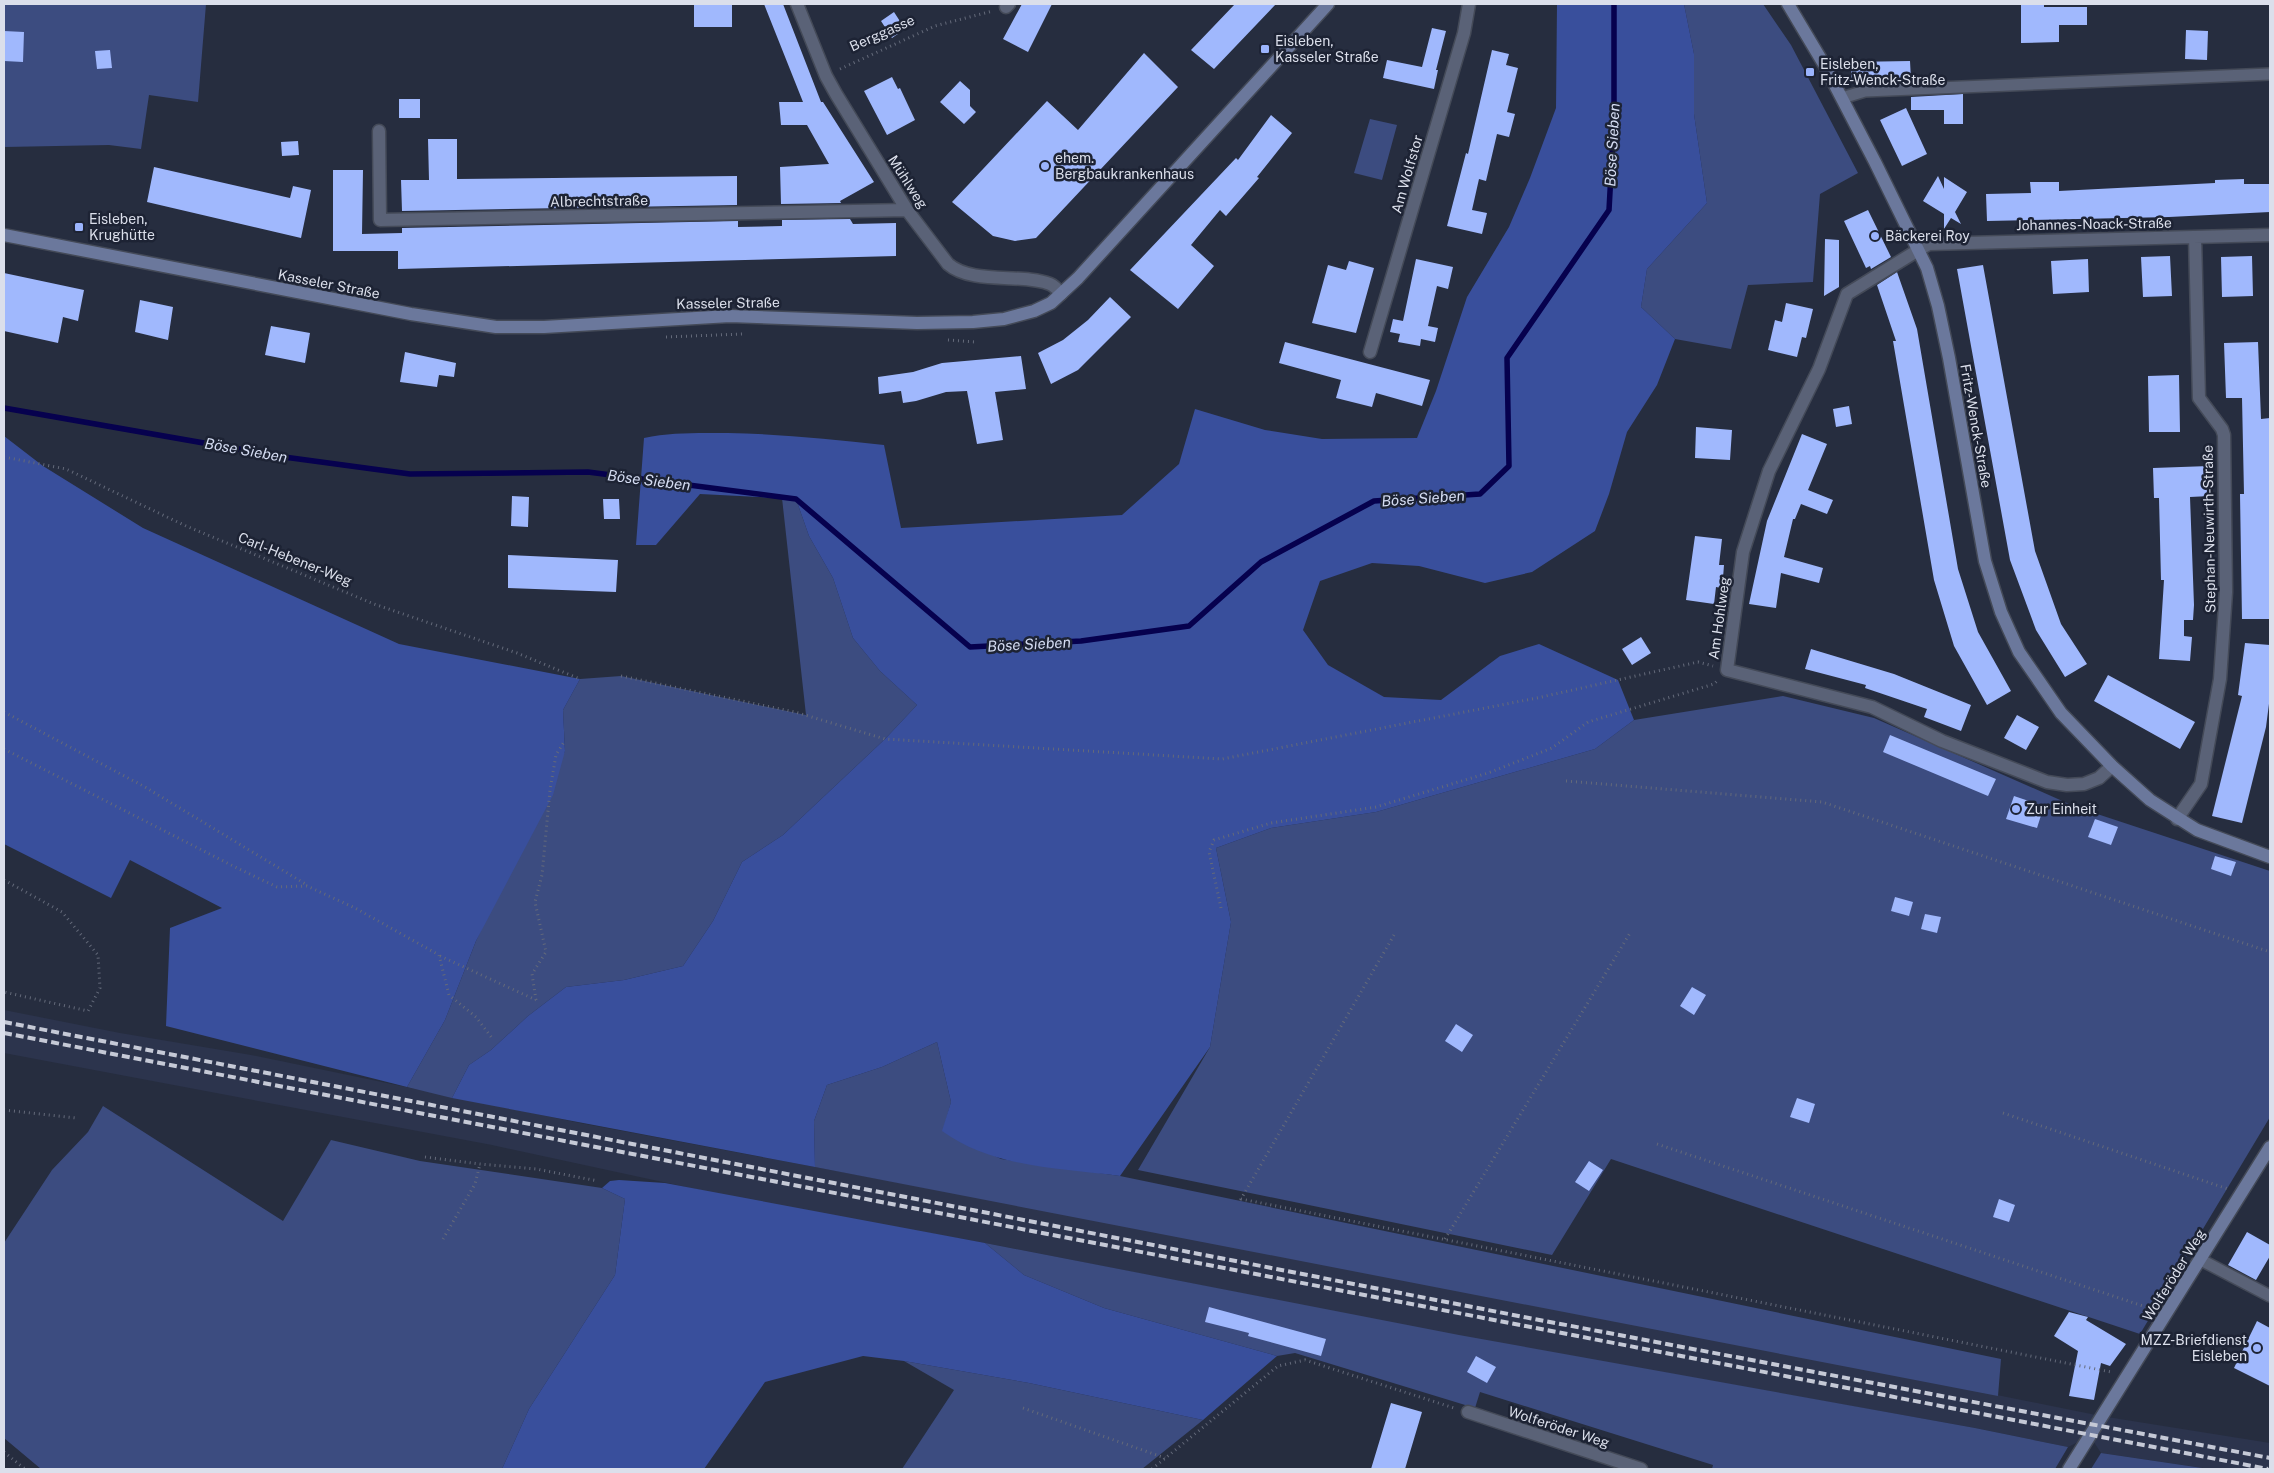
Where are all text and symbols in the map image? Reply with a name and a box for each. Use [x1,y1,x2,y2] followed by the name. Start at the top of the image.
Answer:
[847,12,917,54] street label: Berggasse
[1275,33,1379,65] place label: Eisleben, Kasseler Straße
[1259,43,1271,55] marker: Eisleben, Kasseler Straße
[1820,56,1946,88] place label: Eisleben, Fritz-Wenck-Straße
[1804,66,1816,78] marker: Eisleben, Fritz-Wenck-Straße
[1601,103,1623,187] water label: Böse Sieben
[1388,133,1426,215] street label: Am Wolfstor
[1055,150,1194,182] place label: ehem. Bergbaukrankenhaus
[885,152,931,212] street label: Mühlweg
[1039,160,1051,172] marker: ehem. Bergbaukrankenhaus
[550,192,648,210] street label: Albrechtstraße
[89,211,155,243] place label: Eisleben, Krughütte
[2016,215,2172,233] street label: Johannes-Noack-Straße
[73,221,85,233] marker: Eisleben, Krughütte
[1885,228,1970,244] place label: Bäckerei Roy
[1869,230,1881,242] marker: Bäckerei Roy
[277,266,381,302] street label: Kasseler Straße
[676,294,780,312] street label: Kasseler Straße
[1957,363,1995,489] street label: Fritz-Wenck-Straße
[203,434,289,466] water label: Böse Sieben
[2200,445,2218,613] street label: Stephan-Neuwirth-Straße
[606,466,692,494] water label: Böse Sieben
[1381,487,1465,509] water label: Böse Sieben
[236,529,354,589] street label: Carl-Hebener-Weg
[1705,575,1733,660] street label: Am Hohlweg
[987,633,1071,655] water label: Böse Sieben
[2026,801,2097,817] place label: Zur Einheit
[2010,803,2022,815] marker: Zur Einheit
[2139,1226,2209,1324] street label: Wolferöder Weg
[2140,1332,2247,1364] place label: MZZ-Briefdienst Eisleben
[2251,1342,2263,1354] marker: MZZ-Briefdienst Eisleben
[1506,1403,1612,1451] street label: Wolferöder Weg

